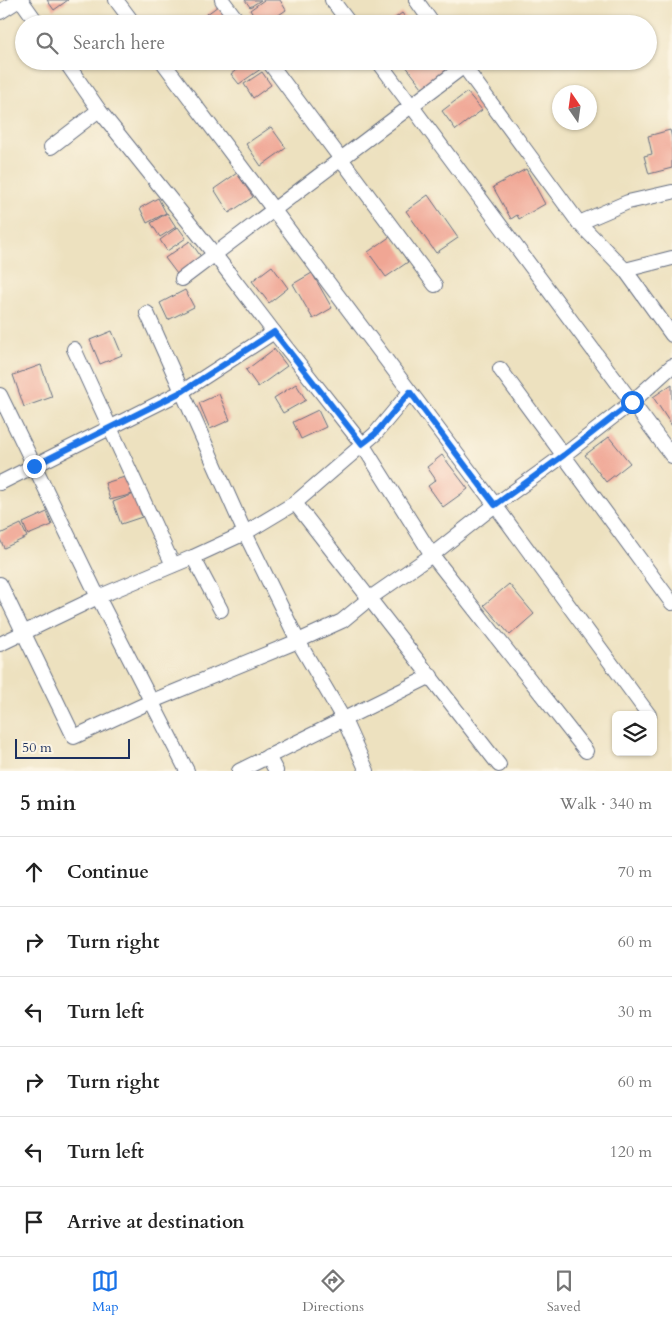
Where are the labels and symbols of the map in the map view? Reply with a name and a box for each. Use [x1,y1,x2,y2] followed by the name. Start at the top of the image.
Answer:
[552,85,597,130] north arrow
[621,391,644,414] route start
[23,455,46,478] route end
[15,736,130,759] scale bar

